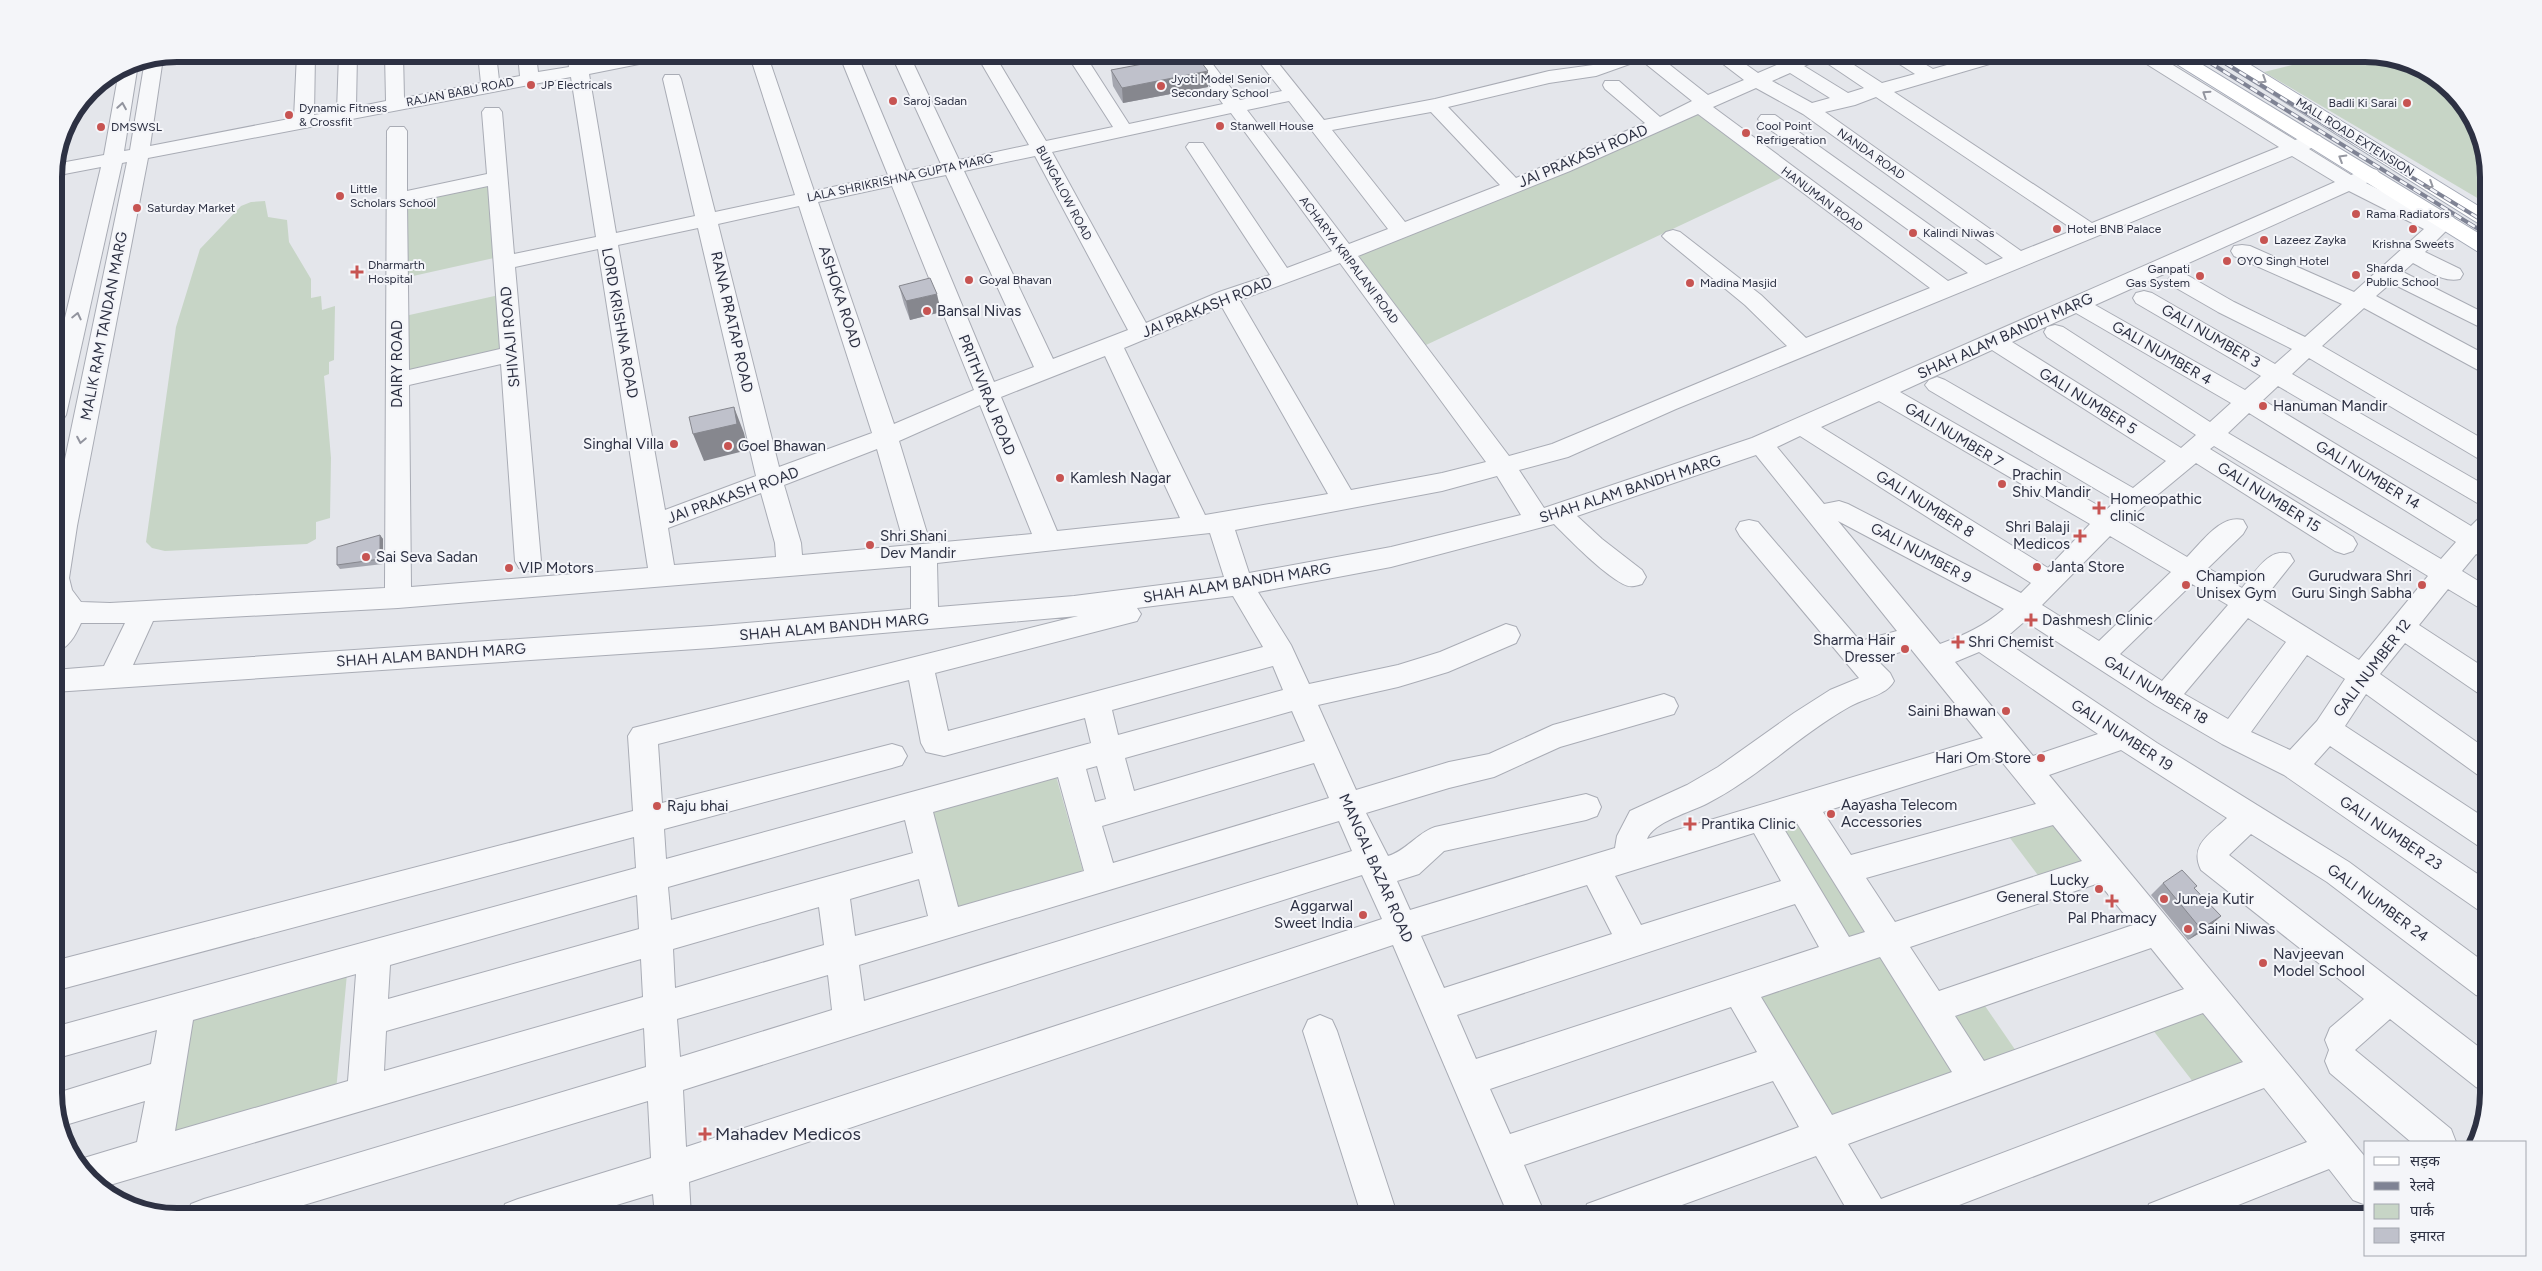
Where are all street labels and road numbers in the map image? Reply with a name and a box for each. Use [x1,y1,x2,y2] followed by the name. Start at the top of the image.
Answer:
[405,75,515,109] street label: RAJAN BABU ROAD
[2293,95,2417,179] street label: MALL ROAD EXTENSION
[1516,121,1650,191] street label: JAI PRAKASH ROAD
[1835,126,1907,182] street label: NANDA ROAD
[1033,143,1095,243] street label: BUNGALOW ROAD
[806,151,994,205] street label: LALA SHRIKRISHNA GUPTA MARG
[1778,164,1866,234] street label: HANUMAN ROAD
[1297,194,1401,326] street label: ACHARYA KRIPALANI ROAD
[77,230,131,422] street label: MALIK RAM TANDAN MARG
[815,243,865,351] street label: ASHOKA ROAD
[598,246,642,400] street label: LORD KRISHNA ROAD
[707,250,757,394] street label: RANA PRATAP ROAD
[1139,273,1275,341] street label: JAI PRAKASH ROAD
[497,286,523,388] street label: SHIVAJI ROAD
[1915,289,2095,383] street label: SHAH ALAM BANDH MARG
[2158,300,2264,372] street label: GALI NUMBER 3
[2109,317,2215,389] street label: GALI NUMBER 4
[388,320,406,408] street label: DAIRY ROAD
[955,332,1019,458] street label: PRITHVIRAJ ROAD
[2036,364,2140,438] street label: GALI NUMBER 5
[1902,399,2006,471] street label: GALI NUMBER 7
[2313,437,2423,513] street label: GALI NUMBER 14
[1537,451,1723,527] street label: SHAH ALAM BANDH MARG
[2214,458,2324,536] street label: GALI NUMBER 15
[665,463,801,527] street label: JAI PRAKASH ROAD
[1873,467,1977,541] street label: GALI NUMBER 8
[1868,519,1974,587] street label: GALI NUMBER 9
[1142,559,1332,607] street label: SHAH ALAM BANDH MARG
[739,610,929,644] street label: SHAH ALAM BANDH MARG
[2329,616,2415,720] street label: GALI NUMBER 12
[336,639,526,671] street label: SHAH ALAM BANDH MARG
[2101,652,2211,728] street label: GALI NUMBER 18
[2068,695,2176,775] street label: GALI NUMBER 19
[1335,791,1417,945] street label: MANGAL BAZAR ROAD
[2336,792,2446,874] street label: GALI NUMBER 23
[2324,860,2432,946] street label: GALI NUMBER 24

